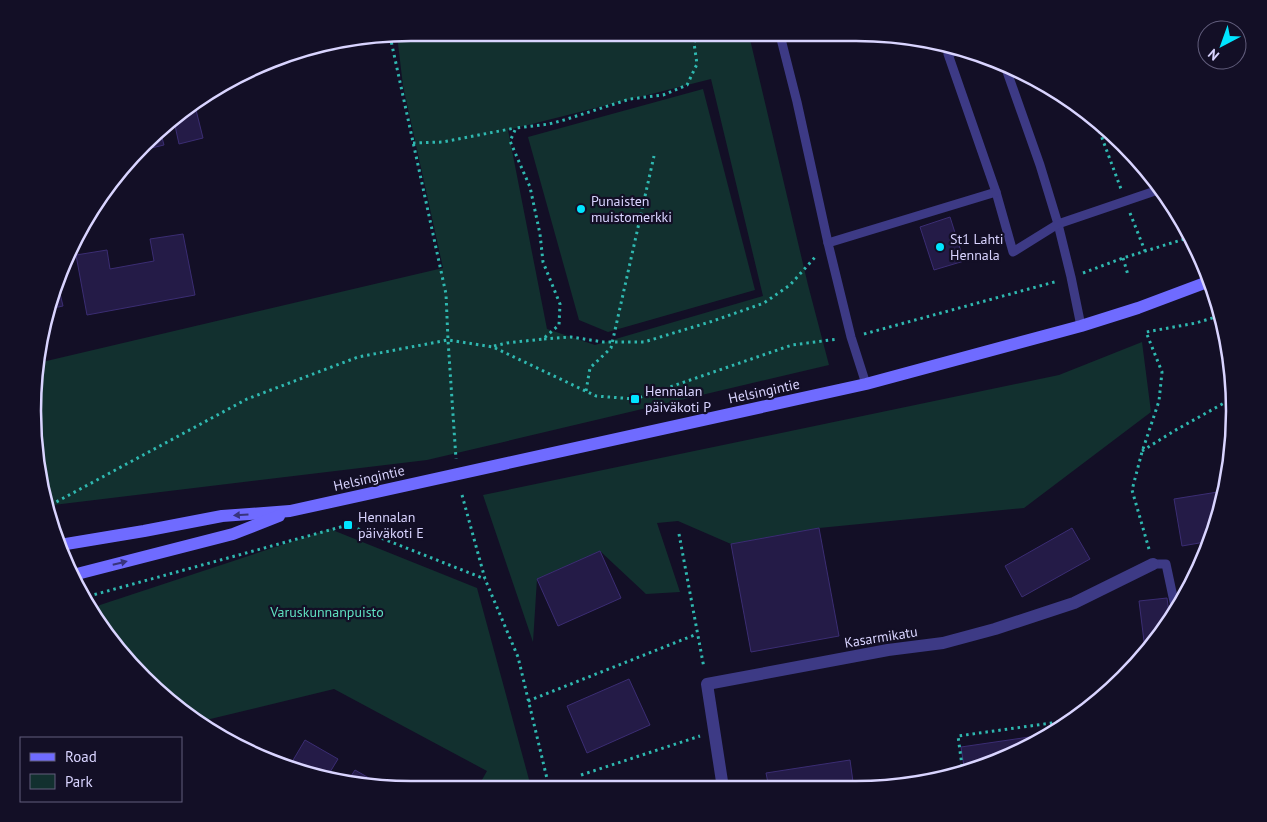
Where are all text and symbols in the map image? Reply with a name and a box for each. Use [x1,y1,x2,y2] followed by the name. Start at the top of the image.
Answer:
[1197,20,1247,70] north arrow
[1204,45,1223,65] text: N
[591,192,672,226] place label: Punaisten muistomerkki
[575,203,587,215] marker: Punaisten muistomerkki
[950,230,1004,264] place label: St1 Lahti Hennala
[934,241,946,253] marker: St1 Lahti Hennala
[727,375,801,407] street label: Helsingintie
[645,382,711,416] place label: Hennalan päiväkoti P
[629,393,641,405] marker: Hennalan päiväkoti P
[332,461,406,495] street label: Helsingintie
[358,508,424,542] place label: Hennalan päiväkoti E
[233,511,249,519] one-way arrow
[342,519,354,531] marker: Hennalan päiväkoti E
[113,559,128,567] one-way arrow
[269,603,384,621] park label: Varuskunnanpuisto
[843,622,919,652] street label: Kasarmikatu
[20,737,182,802] legend
[65,747,97,766] text: Road
[65,772,93,791] text: Park

